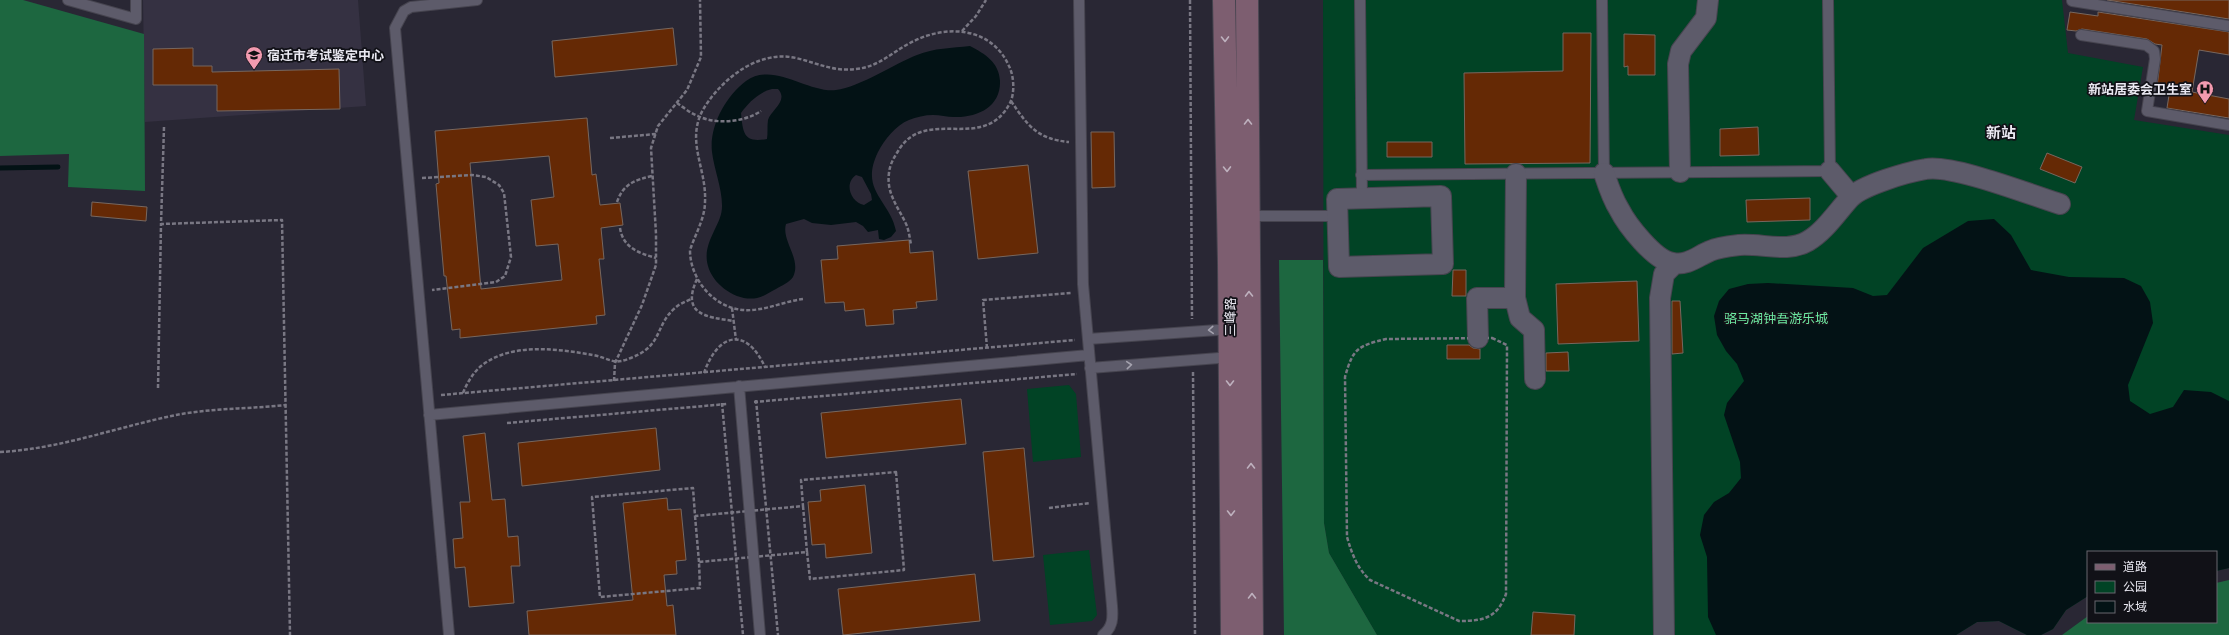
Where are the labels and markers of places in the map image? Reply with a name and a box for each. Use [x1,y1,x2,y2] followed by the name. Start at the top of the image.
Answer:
[244,45,264,70] school or university icon: 宿迁市考试鉴定中心
[267,48,384,63] place label: 宿迁市考试鉴定中心
[2195,79,2215,104] hospital icon: 新站居委会卫生室
[2088,82,2192,97] place label: 新站居委会卫生室

